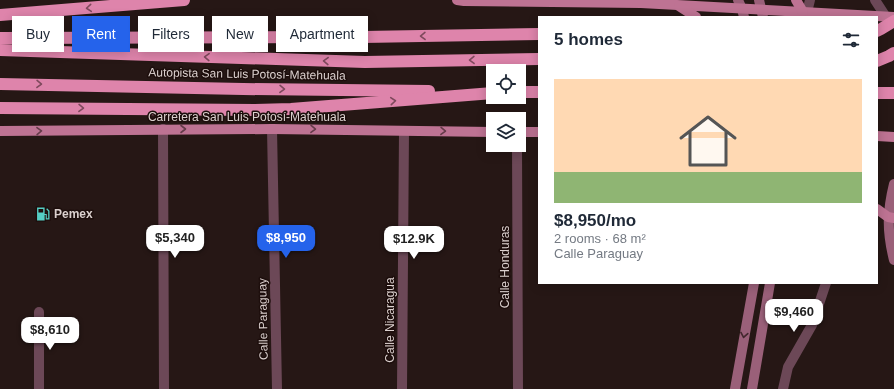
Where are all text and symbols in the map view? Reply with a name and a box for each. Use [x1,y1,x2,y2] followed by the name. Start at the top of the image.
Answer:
[86,3,92,12] one-way arrow
[12,16,64,52] chip: Buy
[72,16,130,52] chip: Rent
[138,16,204,52] chip: Filters
[212,16,268,52] chip: New
[276,16,368,52] chip: Apartment
[840,29,862,51] icon: filters
[554,30,623,49] text: 5 homes
[420,32,426,40] one-way arrow
[204,53,210,61] one-way arrow
[469,56,475,65] one-way arrow
[323,57,329,65] one-way arrow
[486,64,526,152] map controls
[486,64,526,104] button: locate
[148,65,346,83] street label: Autopista San Luis Potosí-Matehuala
[36,80,42,89] one-way arrow
[279,85,285,93] one-way arrow
[390,97,396,106] one-way arrow
[78,104,84,112] one-way arrow
[672,105,744,177] icon: home
[148,110,346,124] street label: Carretera San Luis Potosí-Matehuala
[486,112,526,152] button: layers
[180,125,186,133] one-way arrow
[310,125,316,134] one-way arrow
[36,127,42,135] one-way arrow
[440,127,446,135] one-way arrow
[35,206,51,222] fuel station icon: Pemex
[54,207,93,221] place label: Pemex
[554,211,636,230] text: $8,950/mo
[142,225,208,259] pin: $5,340
[253,225,319,259] pin: $8,950
[381,226,447,260] pin: $12.9K
[498,226,512,308] street label: Calle Honduras
[155,230,195,245] text: $5,340
[266,230,306,245] text: $8,950
[393,231,435,246] text: $12.9K
[554,231,646,246] text: 2 rooms · 68 m²
[554,246,643,261] text: Calle Paraguay
[383,277,397,363] street label: Calle Nicaragua
[255,278,271,360] street label: Calle Paraguay
[761,299,827,333] pin: $9,460
[774,304,814,319] text: $9,460
[17,317,83,351] pin: $8,610
[30,322,70,337] text: $8,610
[741,332,749,338] one-way arrow

